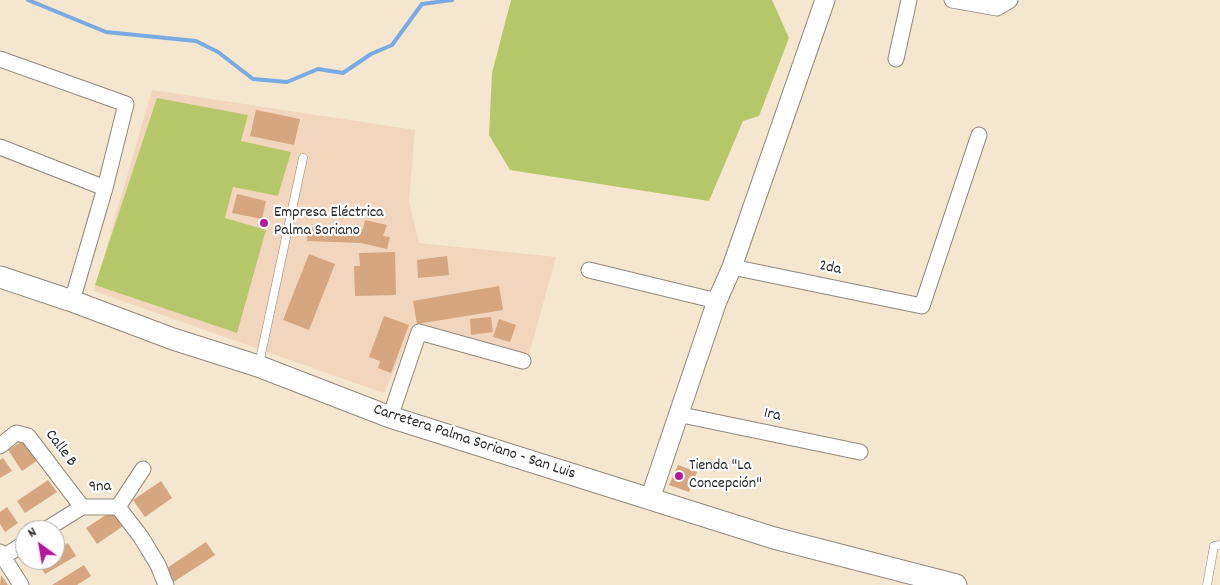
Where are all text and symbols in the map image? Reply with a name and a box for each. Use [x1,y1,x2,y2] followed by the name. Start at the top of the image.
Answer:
[274,204,384,242] place label: Empresa Eléctrica Palma Soriano
[258,217,270,229] marker: Empresa Eléctrica Palma Soriano
[817,257,843,281] street label: 2da
[370,401,578,485] street label: Carretera Palma Soriano - San Luis
[762,405,782,427] street label: 1ra
[40,427,80,471] street label: Calle B
[689,457,762,495] place label: Tienda "La Concepción"
[673,470,685,482] marker: Tienda "La Concepción"
[88,478,112,498] street label: 9na
[15,520,65,570] north arrow
[24,523,41,543] text: N

